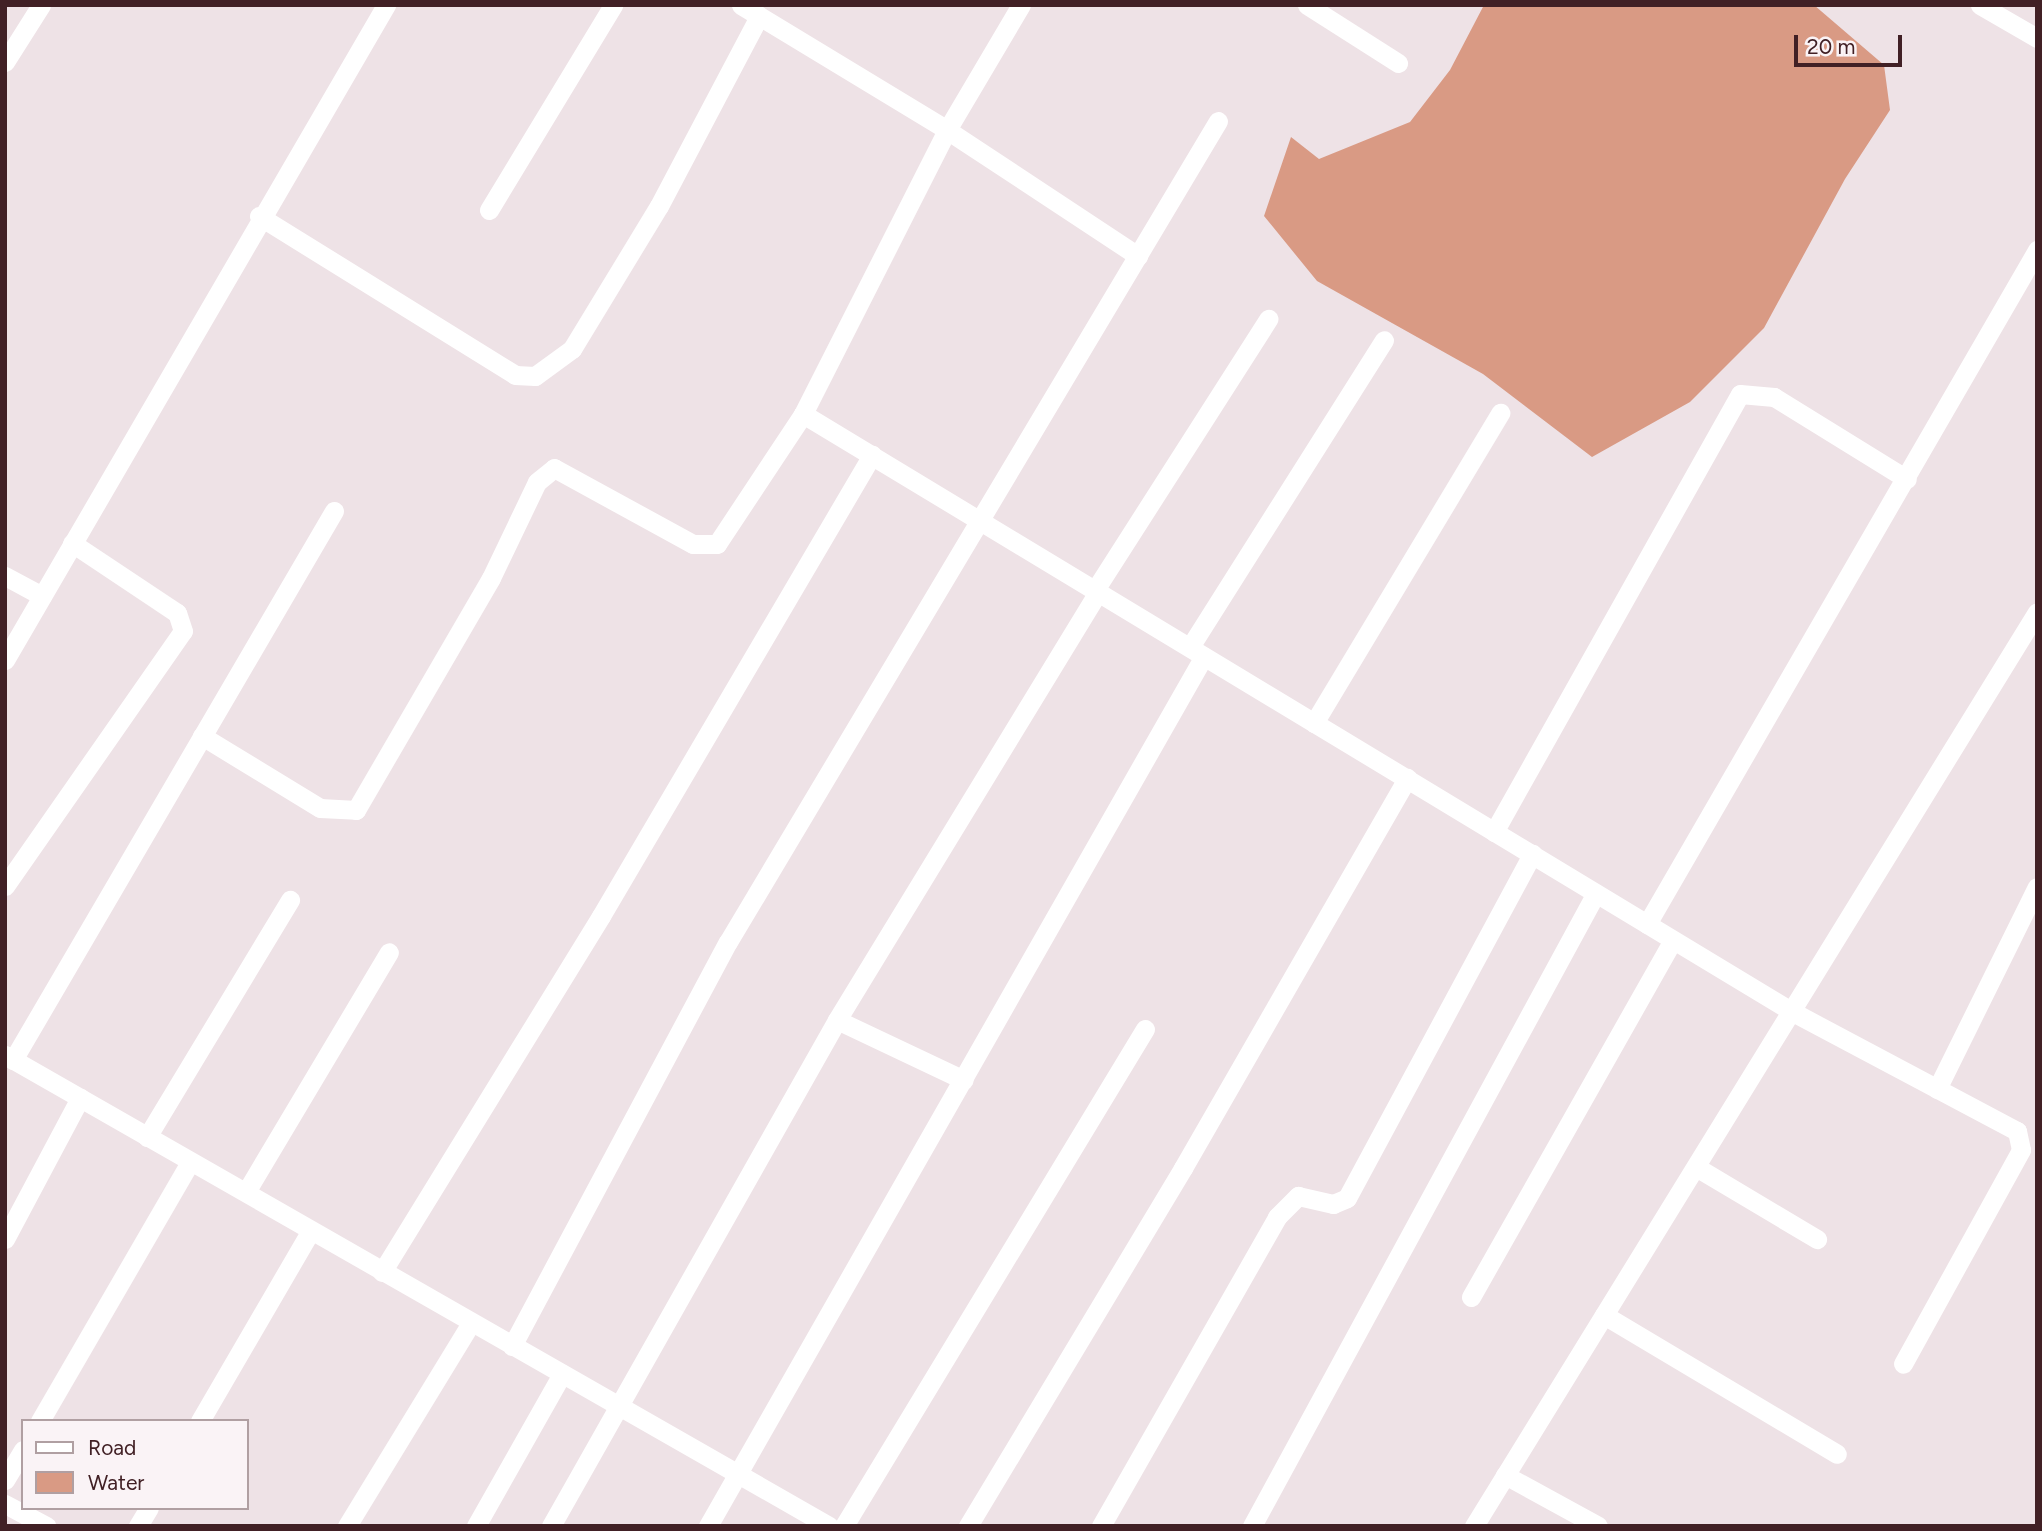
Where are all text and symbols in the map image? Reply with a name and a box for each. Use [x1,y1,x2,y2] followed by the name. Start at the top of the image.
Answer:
[1797,21,1906,65] scale bar
[1807,34,1855,59] text: 20 m
[21,1419,248,1510] legend
[88,1435,136,1460] text: Road
[88,1470,144,1495] text: Water

